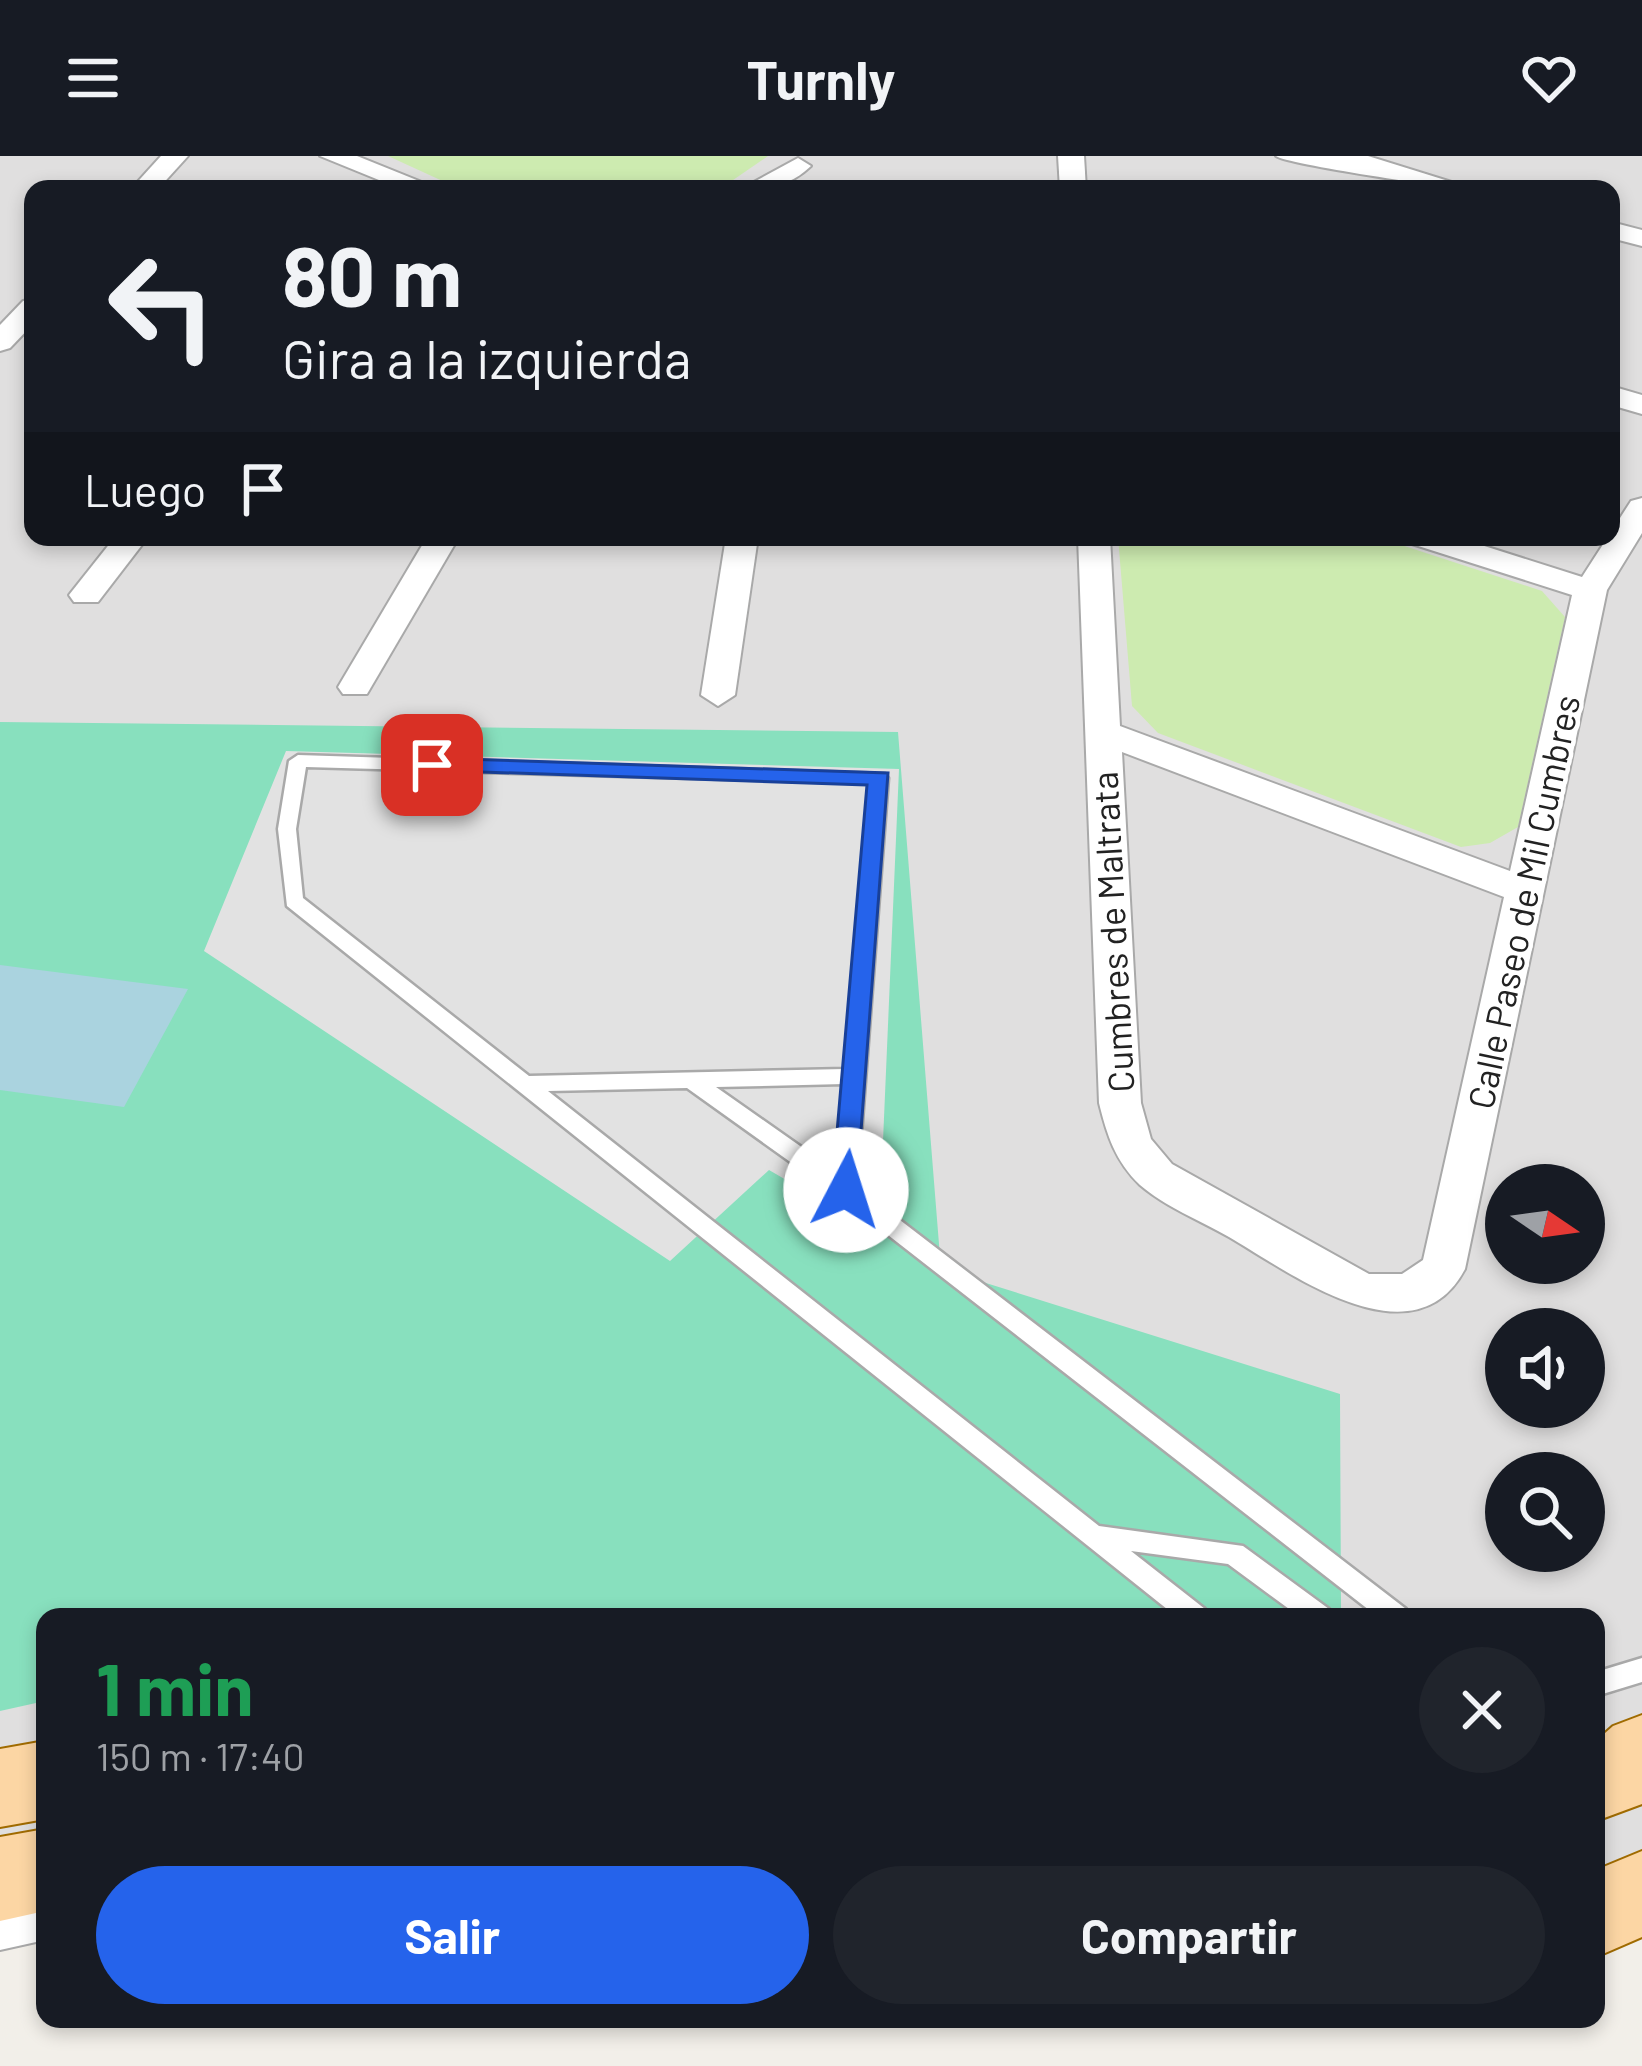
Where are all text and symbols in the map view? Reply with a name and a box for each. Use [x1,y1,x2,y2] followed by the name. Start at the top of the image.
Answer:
[60,45,126,111] icon: menu
[1516,45,1582,111] icon: heart
[746,46,896,111] text: Turnly
[282,223,462,324] text: 80 m
[84,228,240,384] icon: left
[282,325,692,390] text: Gira a la izquierda
[230,456,296,522] icon: arrive
[84,462,206,516] text: Luego
[1458,691,1587,1113] street label: Calle Paseo de Mil Cumbres
[381,714,483,816] pin
[399,732,465,798] icon: arrive
[1082,771,1141,1094] street label: Cumbres de Maltrata
[783,1127,909,1253] position arrow
[1485,1164,1605,1284] north arrow
[1485,1164,1605,1572] map controls
[1485,1308,1605,1428] button: sound
[1485,1452,1605,1572] button: search
[96,1644,254,1730] text: 1 min
[1419,1647,1545,1773] button: close
[96,1732,304,1779] text: 150 m · 17:40
[96,1866,809,2004] button: Salir
[833,1866,1545,2004] button: Compartir

